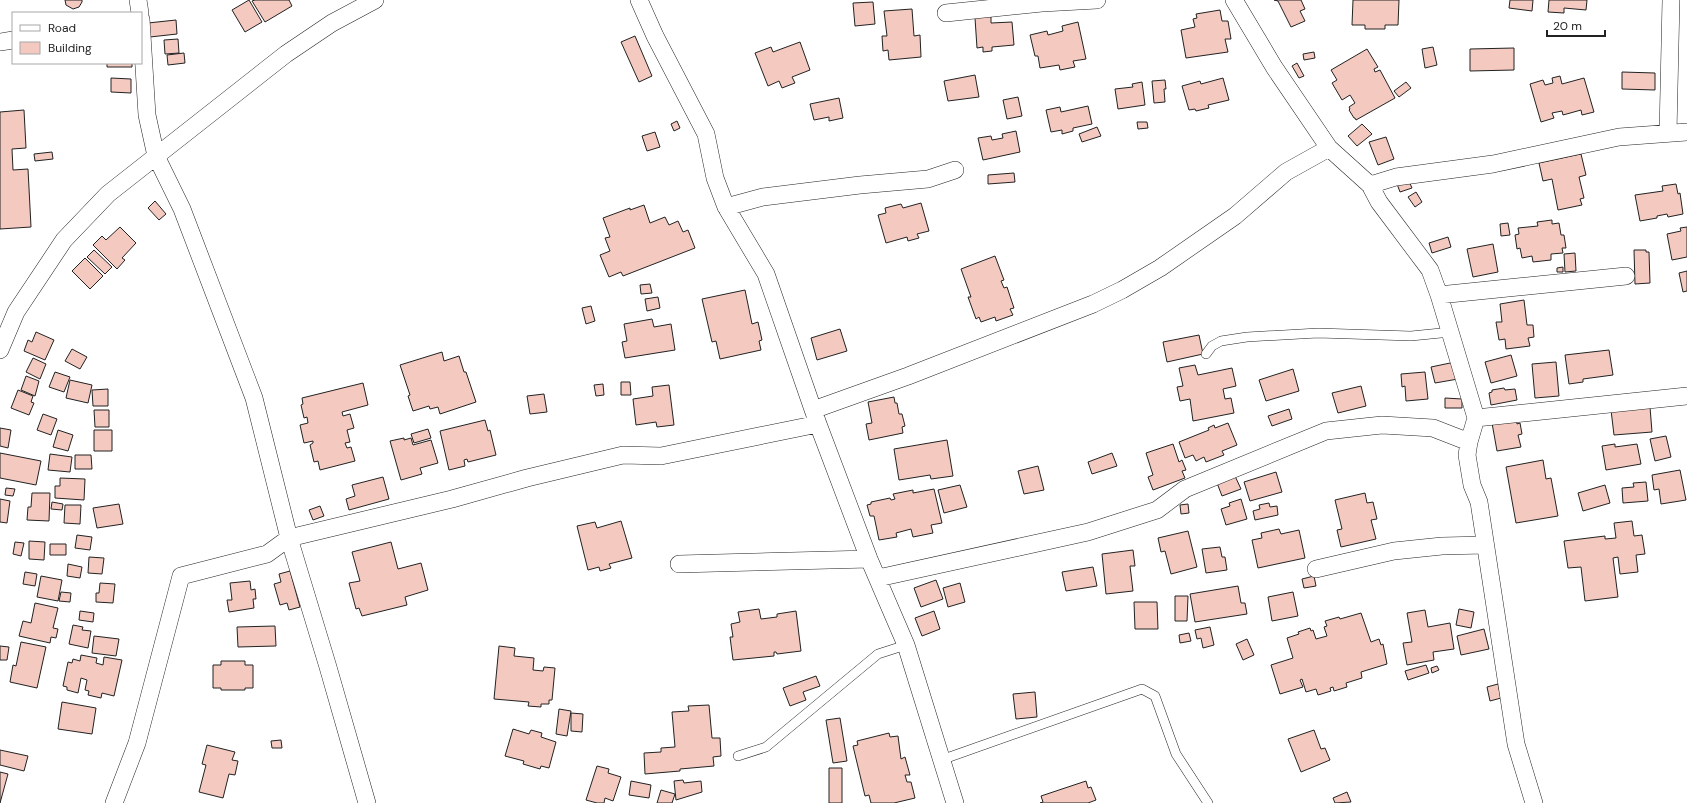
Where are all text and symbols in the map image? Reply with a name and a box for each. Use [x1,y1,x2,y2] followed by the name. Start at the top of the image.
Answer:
[12,12,142,64] legend
[1547,12,1605,38] scale bar
[1553,18,1582,34] text: 20 m
[48,20,76,36] text: Road
[48,40,92,56] text: Building

